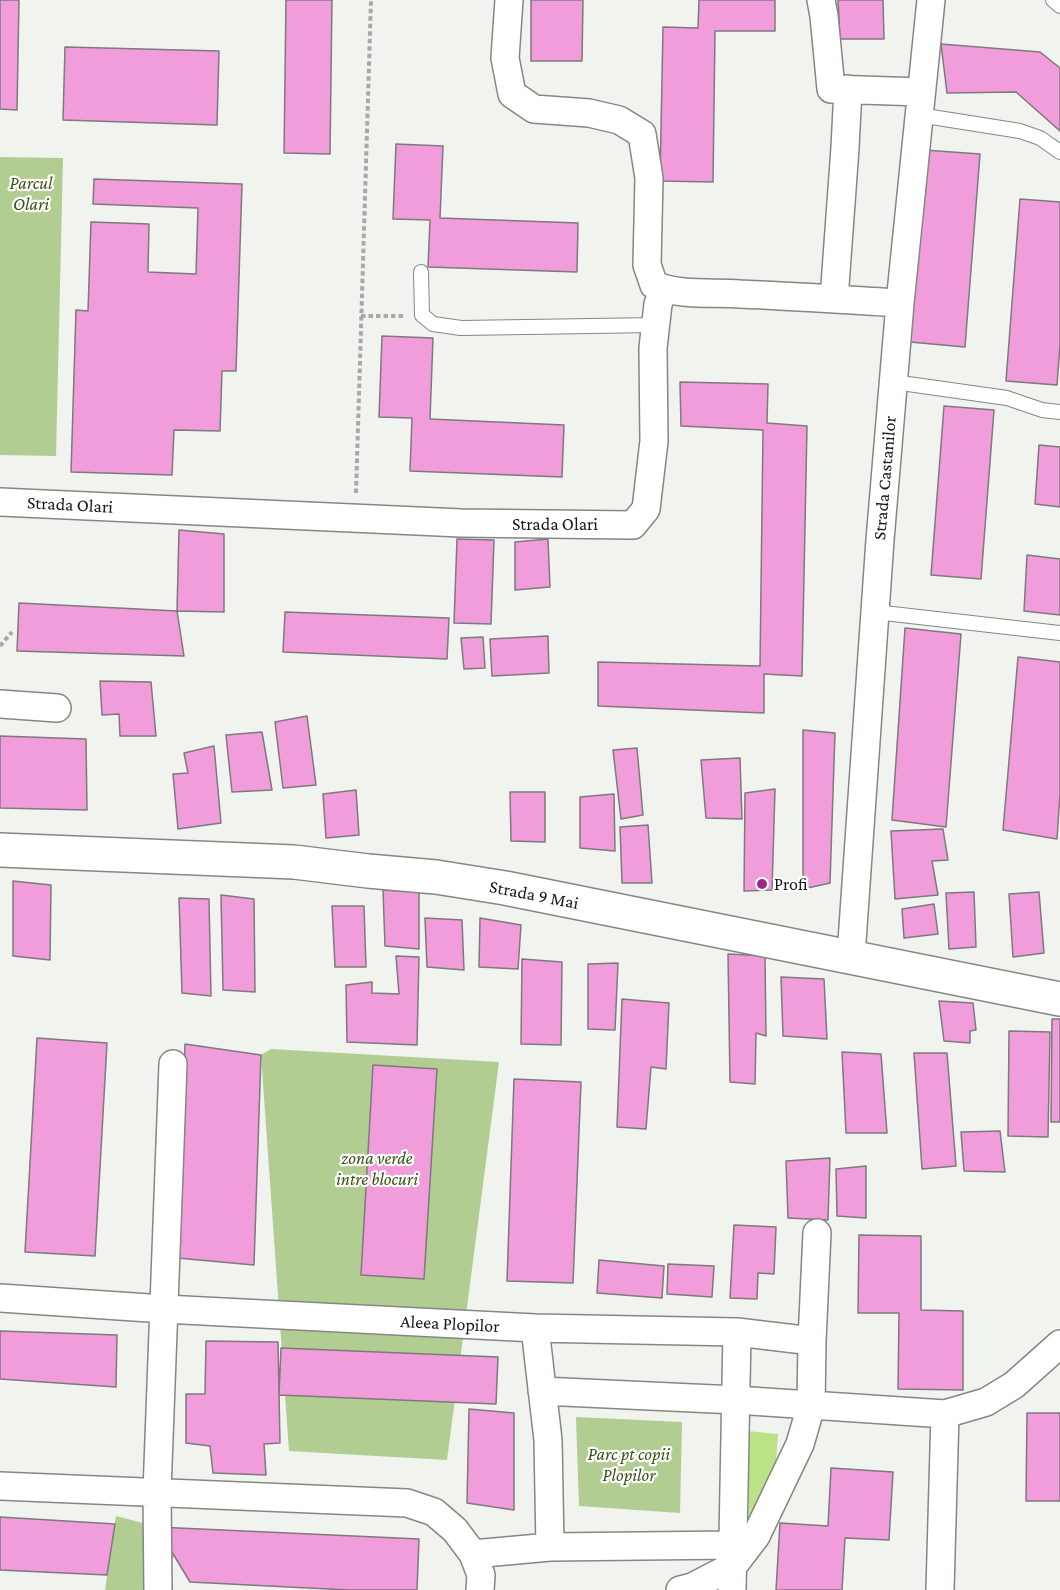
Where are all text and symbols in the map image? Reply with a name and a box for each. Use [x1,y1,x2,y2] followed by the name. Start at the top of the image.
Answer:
[10,172,52,214] park label: Parcul Olari
[869,415,901,541] street label: Strada Castanilor
[26,492,114,518] street label: Strada Olari
[512,513,598,535] street label: Strada Olari
[774,873,808,895] place label: Profi
[488,876,580,914] street label: Strada 9 Mai
[755,877,769,891] marker: Profi
[336,1147,418,1190] park label: zona verde intre blocuri
[400,1311,500,1337] street label: Aleea Plopilor
[588,1443,670,1486] park label: Parc pt copii Plopilor

